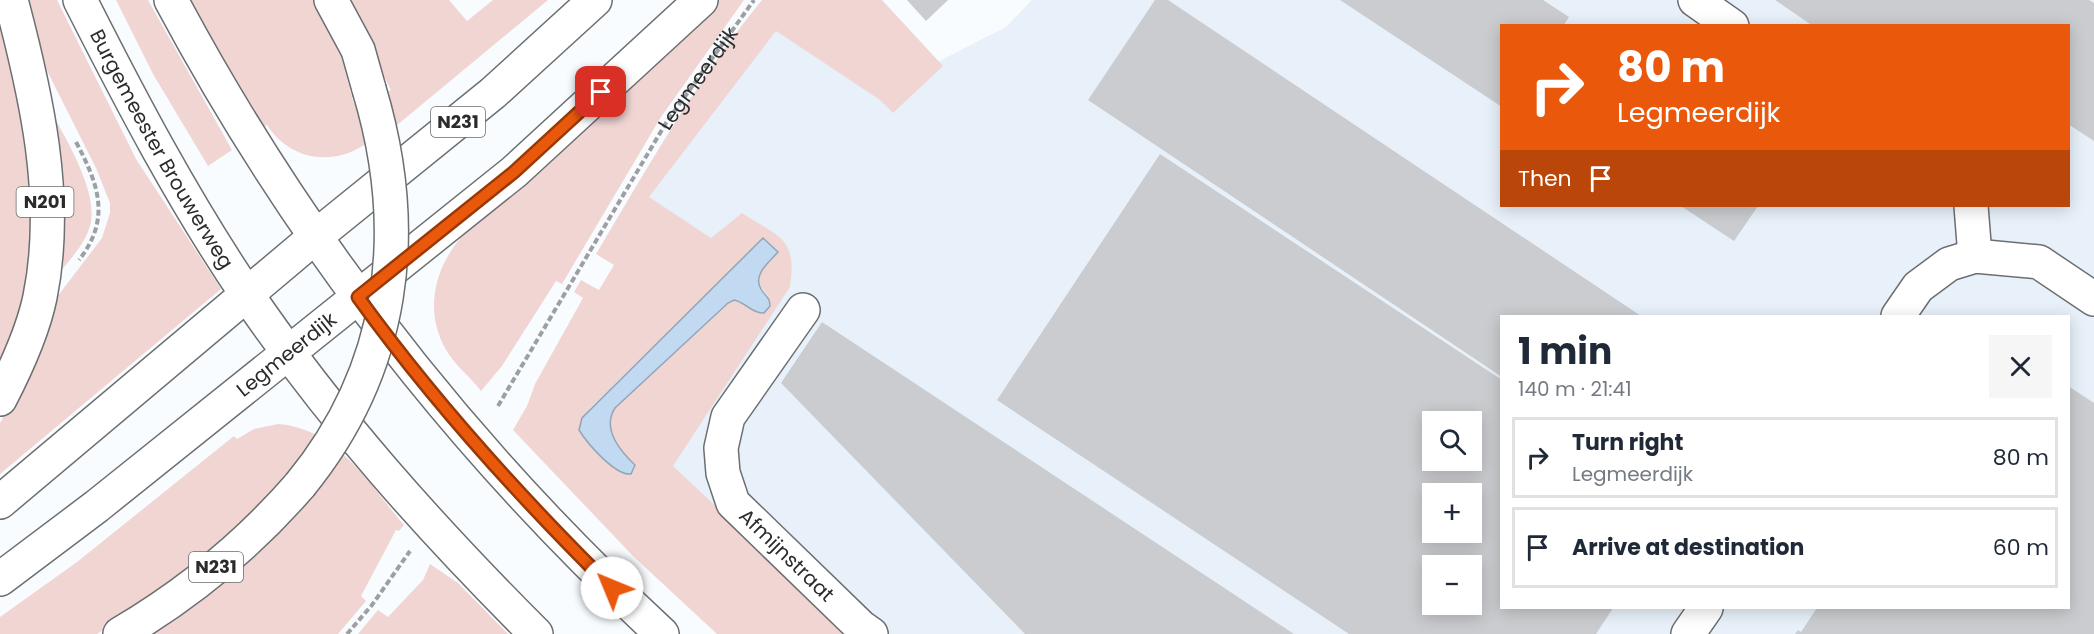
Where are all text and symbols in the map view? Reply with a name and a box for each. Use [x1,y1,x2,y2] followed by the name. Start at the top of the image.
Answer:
[651,20,745,135] street label: Legmeerdijk
[83,24,240,274] street label: Burgemeester Brouwerweg
[1617,38,1725,97] text: 80 m
[1518,48,1596,126] icon: right
[575,66,626,117] pin
[584,75,617,108] icon: arrive
[1617,94,1781,131] text: Legmeerdijk
[431,107,485,137] road number: N231
[1584,162,1617,195] icon: arrive
[1518,163,1572,194] text: Then
[16,187,74,217] road number: N201
[230,305,343,403] street label: Legmeerdijk
[1518,326,1612,377] text: 1 min
[1989,335,2052,398] button: close
[1518,375,1632,403] text: 140 m · 21:41
[1422,411,1482,615] map controls
[1422,411,1482,471] button: search
[1572,427,1683,458] text: Turn right
[1521,441,1554,474] icon: right
[1993,442,2049,473] text: 80 m
[1572,460,1693,488] text: Legmeerdijk
[1422,483,1482,543] button: +
[733,502,841,608] street label: Afmijnstraat
[1521,531,1554,564] icon: arrive
[1572,532,1804,563] text: Arrive at destination
[1993,532,2049,563] text: 60 m
[189,552,243,582] road number: N231
[1422,555,1482,615] button: −
[580,556,644,620] position arrow

